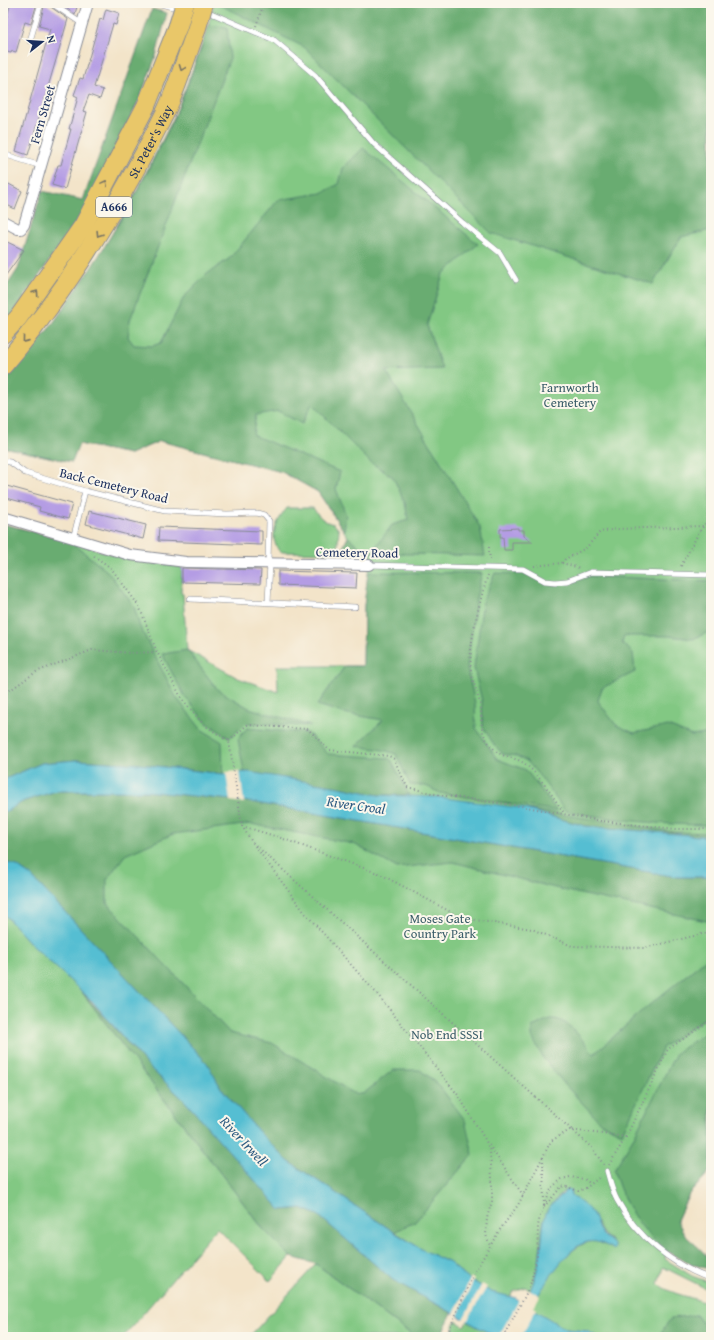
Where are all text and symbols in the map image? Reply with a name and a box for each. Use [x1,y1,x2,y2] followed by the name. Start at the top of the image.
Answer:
[22,22,62,62] north arrow
[43,33,60,46] text: N
[179,64,187,71] one-way arrow
[25,82,60,146] street label: Fern Street
[123,101,178,182] street label: St. Peter's Way
[100,180,108,188] one-way arrow
[96,197,132,217] road number: A666
[97,230,104,237] one-way arrow
[31,290,39,297] one-way arrow
[23,336,30,343] one-way arrow
[541,378,599,412] park label: Farnworth Cemetery
[58,463,170,508] street label: Back Cemetery Road
[316,542,398,563] street label: Cemetery Road
[324,791,387,819] water label: River Croal
[404,909,477,943] park label: Moses Gate Country Park
[411,1025,483,1044] park label: Nob End SSSI
[215,1111,273,1171] water label: River Irwell

